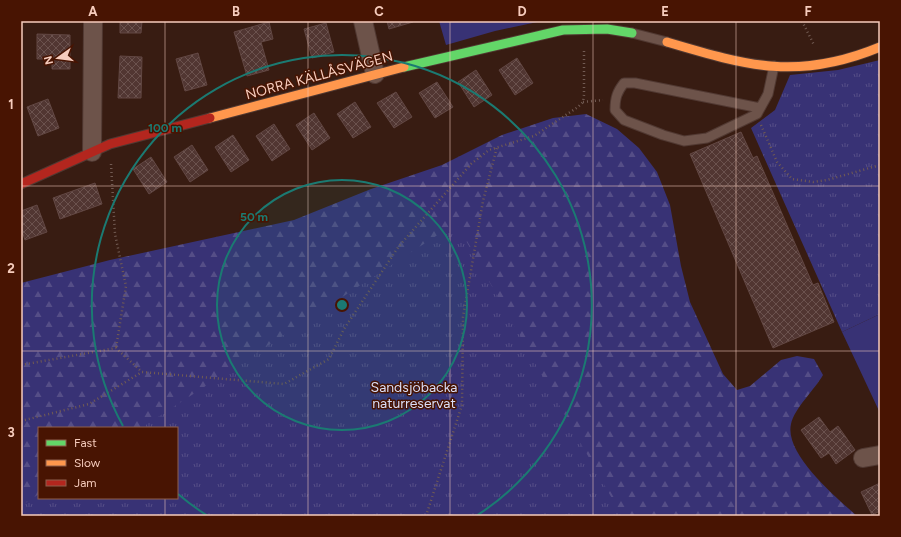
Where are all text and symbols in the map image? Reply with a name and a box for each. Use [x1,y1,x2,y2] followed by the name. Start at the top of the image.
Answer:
[88,4,98,19] text: A
[232,4,240,19] text: B
[374,4,384,19] text: C
[517,4,527,19] text: D
[661,4,669,19] text: E
[804,4,812,19] text: F
[38,38,78,78] north arrow
[244,48,395,103] street label: NORRA KÄLLÅSVÄGEN
[41,55,56,66] text: N
[8,97,14,112] text: 1
[148,121,182,135] text: 100 m
[240,210,268,224] text: 50 m
[7,261,15,276] text: 2
[335,298,349,312] centre of rings
[371,379,457,412] park label: Sandsjöbacka naturreservat
[7,425,15,440] text: 3
[38,427,178,499] legend
[74,436,97,450] text: Fast
[74,456,101,470] text: Slow
[74,476,97,490] text: Jam

